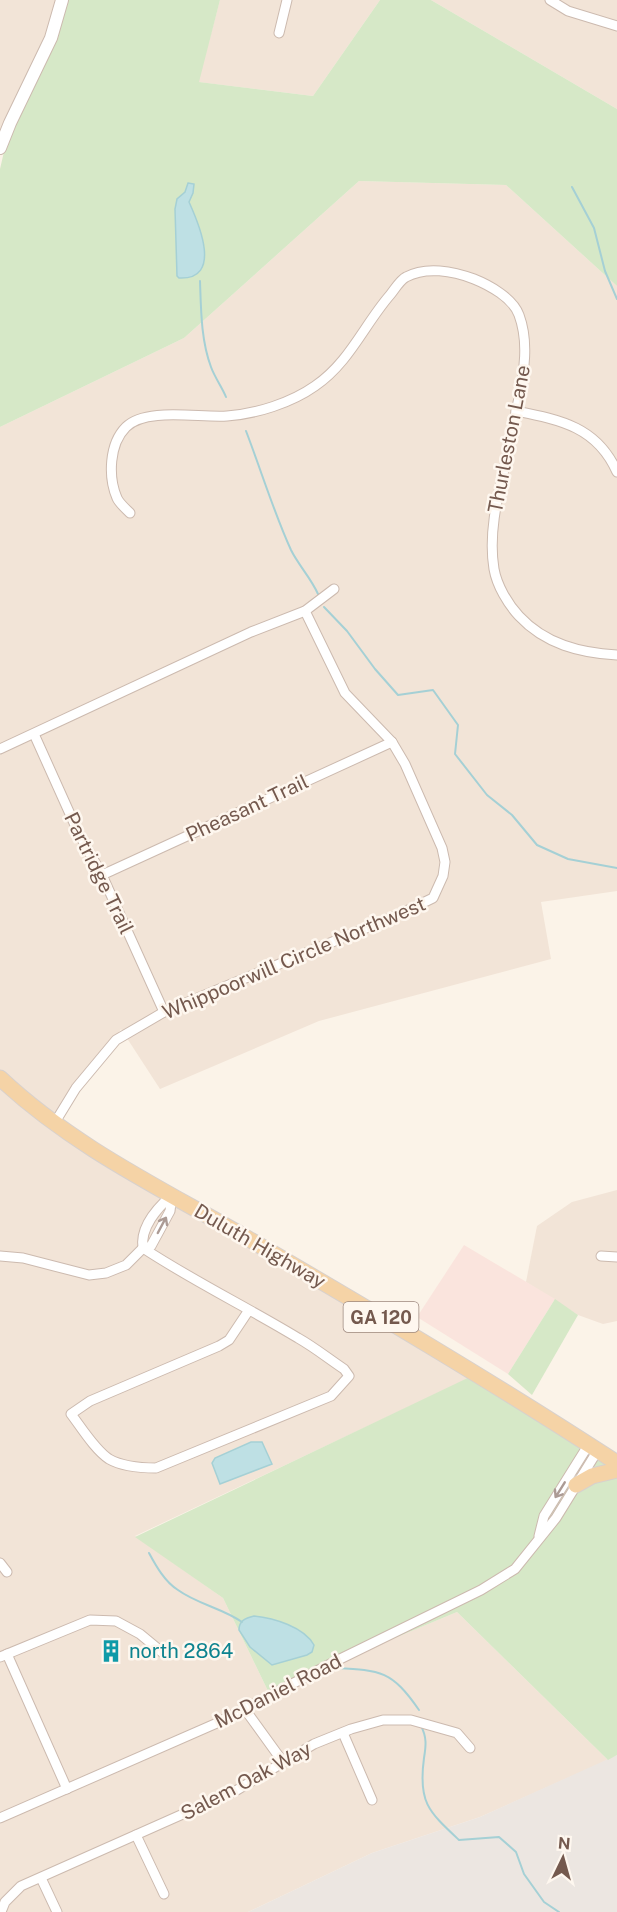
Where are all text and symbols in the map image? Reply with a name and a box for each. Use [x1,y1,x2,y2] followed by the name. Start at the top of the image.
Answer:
[483,363,535,515] street label: Thurleston Lane
[182,769,312,847] street label: Pheasant Trail
[59,808,139,938] street label: Partridge Trail
[159,892,429,1024] street label: Whippoorwill Circle Northwest
[190,1199,330,1293] street label: Duluth Highway
[157,1217,168,1235] one-way arrow
[344,1302,418,1332] road number: GA 120
[554,1481,566,1498] one-way arrow
[98,1638,124,1664] building icon: north 2864
[129,1639,233,1663] place label: north 2864
[210,1649,346,1733] street label: McDaniel Road
[177,1736,316,1825] street label: Salem Oak Way
[533,1828,593,1888] north arrow
[557,1834,571,1854] text: N

